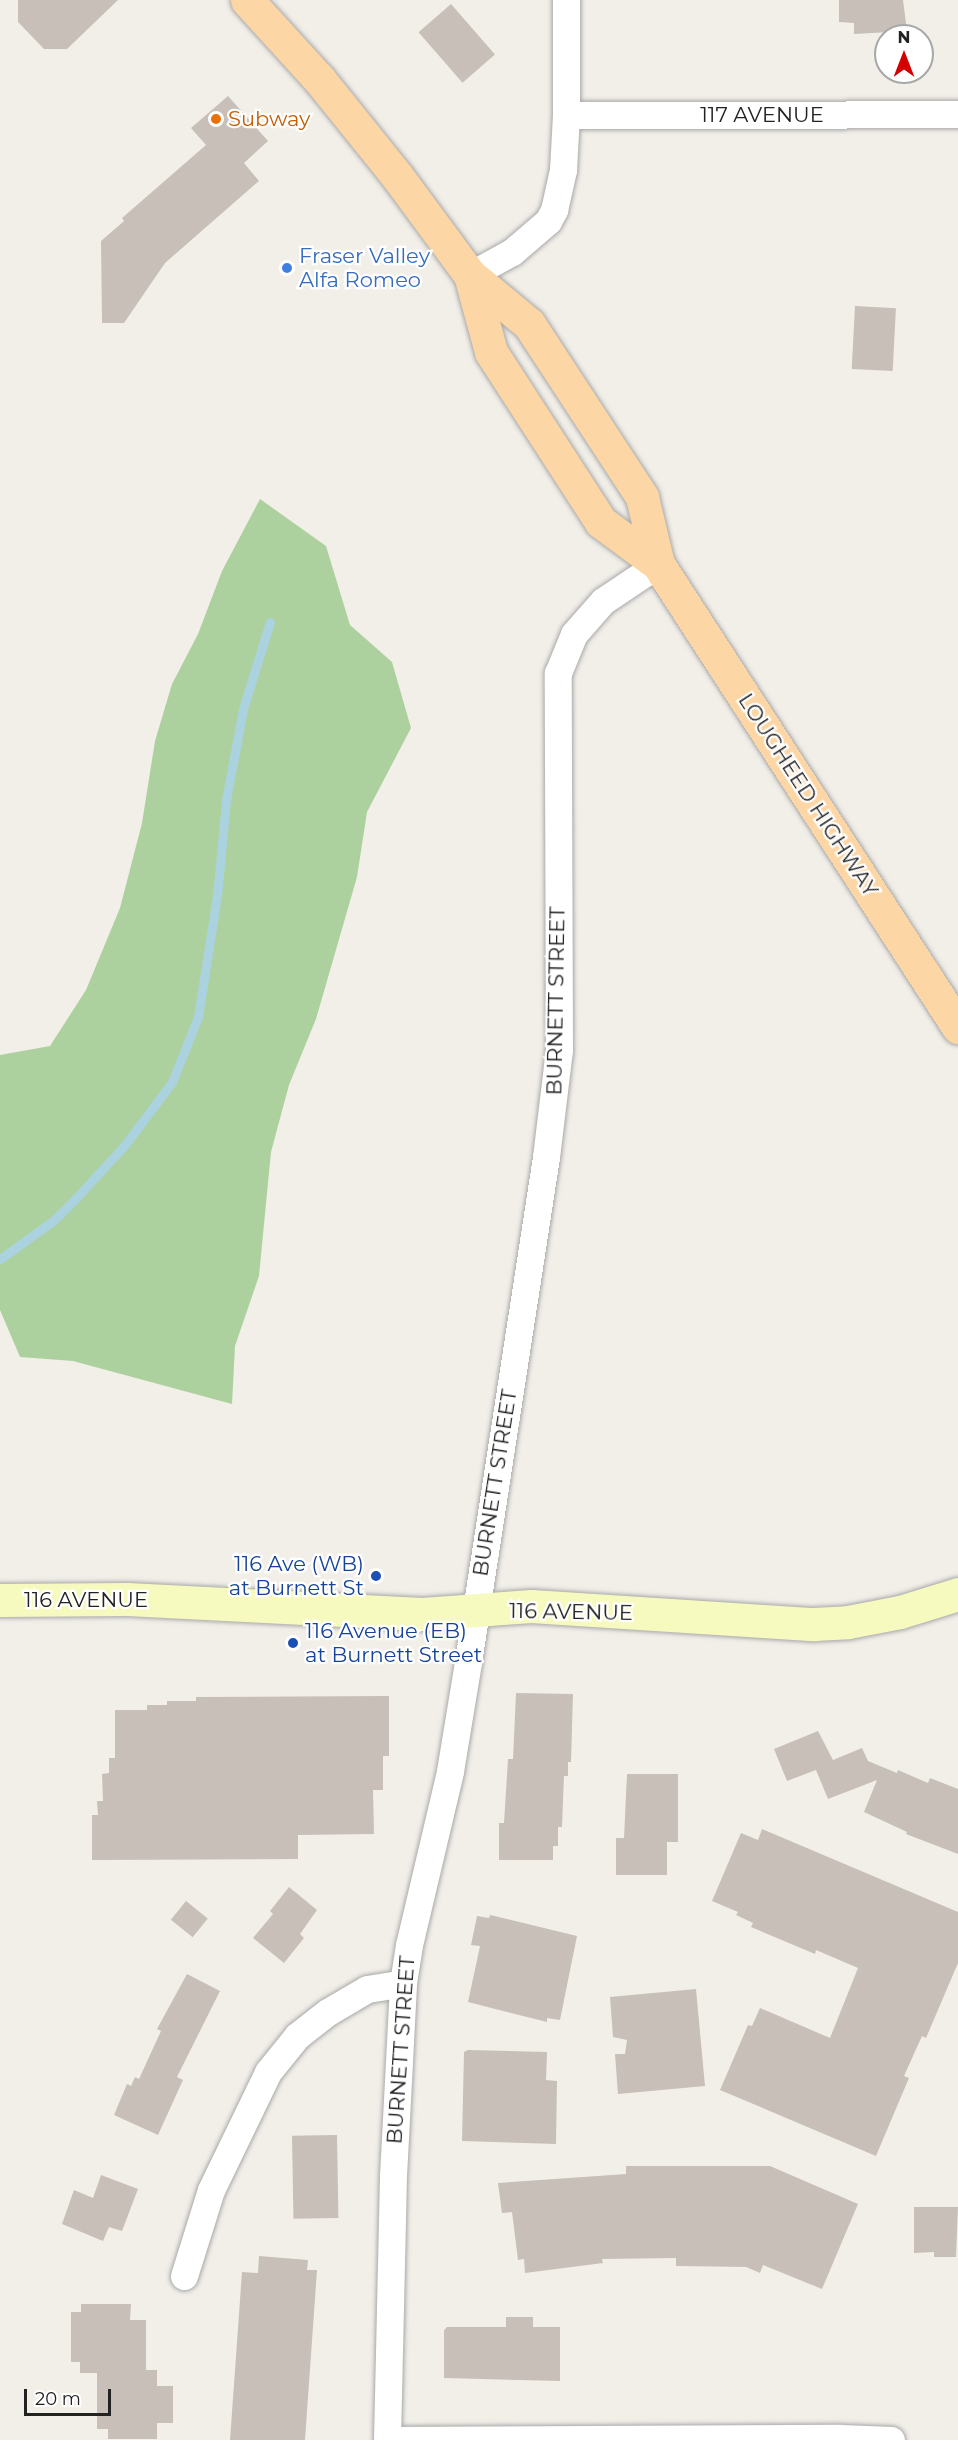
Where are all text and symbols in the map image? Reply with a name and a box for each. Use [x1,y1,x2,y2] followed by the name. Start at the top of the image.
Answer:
[874,24,934,84] north arrow
[898,28,910,47] text: N
[700,102,824,128] street label: 117 AVENUE
[228,106,310,132] place label: Subway
[209,112,223,126] marker: Subway
[299,243,430,293] place label: Fraser Valley Alfa Romeo
[280,261,294,275] marker: Fraser Valley Alfa Romeo
[733,689,883,901] street label: LOUGHEED HIGHWAY
[542,906,570,1096] street label: BURNETT STREET
[468,1388,522,1578] street label: BURNETT STREET
[229,1551,364,1601] place label: 116 Ave (WB) at Burnett St
[369,1569,383,1583] marker: 116 Ave (WB) at Burnett St
[24,1587,148,1613] street label: 116 AVENUE
[509,1598,633,1626] street label: 116 AVENUE
[305,1618,482,1668] place label: 116 Avenue (EB) at Burnett Street
[286,1636,300,1650] marker: 116 Avenue (EB) at Burnett Street
[382,1955,420,2145] street label: BURNETT STREET
[27,2377,114,2415] scale bar
[35,2388,81,2410] text: 20 m

